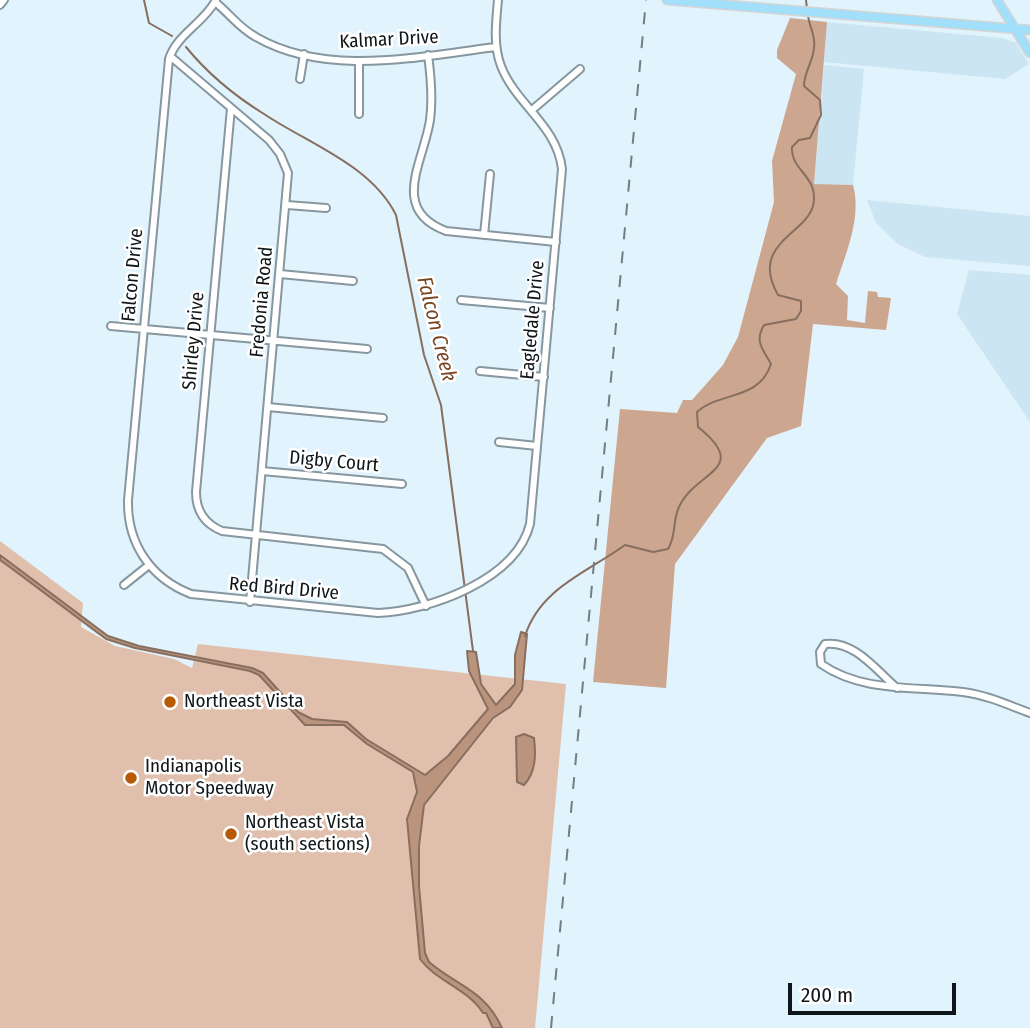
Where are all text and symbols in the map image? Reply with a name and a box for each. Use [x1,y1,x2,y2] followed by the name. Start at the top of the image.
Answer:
[339,26,439,54] street label: Kalmar Drive
[118,227,148,323] street label: Falcon Drive
[246,246,278,358] street label: Fredonia Road
[516,260,550,380] street label: Eagledale Drive
[411,274,461,384] water label: Falcon Creek
[178,291,210,391] street label: Shirley Drive
[288,447,380,477] street label: Digby Court
[228,573,340,605] street label: Red Bird Drive
[184,691,304,713] place label: Northeast Vista
[162,694,178,710] marker: Northeast Vista
[145,756,274,800] place label: Indianapolis Motor Speedway
[123,770,139,786] marker: Indianapolis Motor Speedway
[245,812,370,856] place label: Northeast Vista (south sections)
[223,826,239,842] marker: Northeast Vista (south sections)
[792,968,960,1012] scale bar
[801,982,853,1008] text: 200 m

